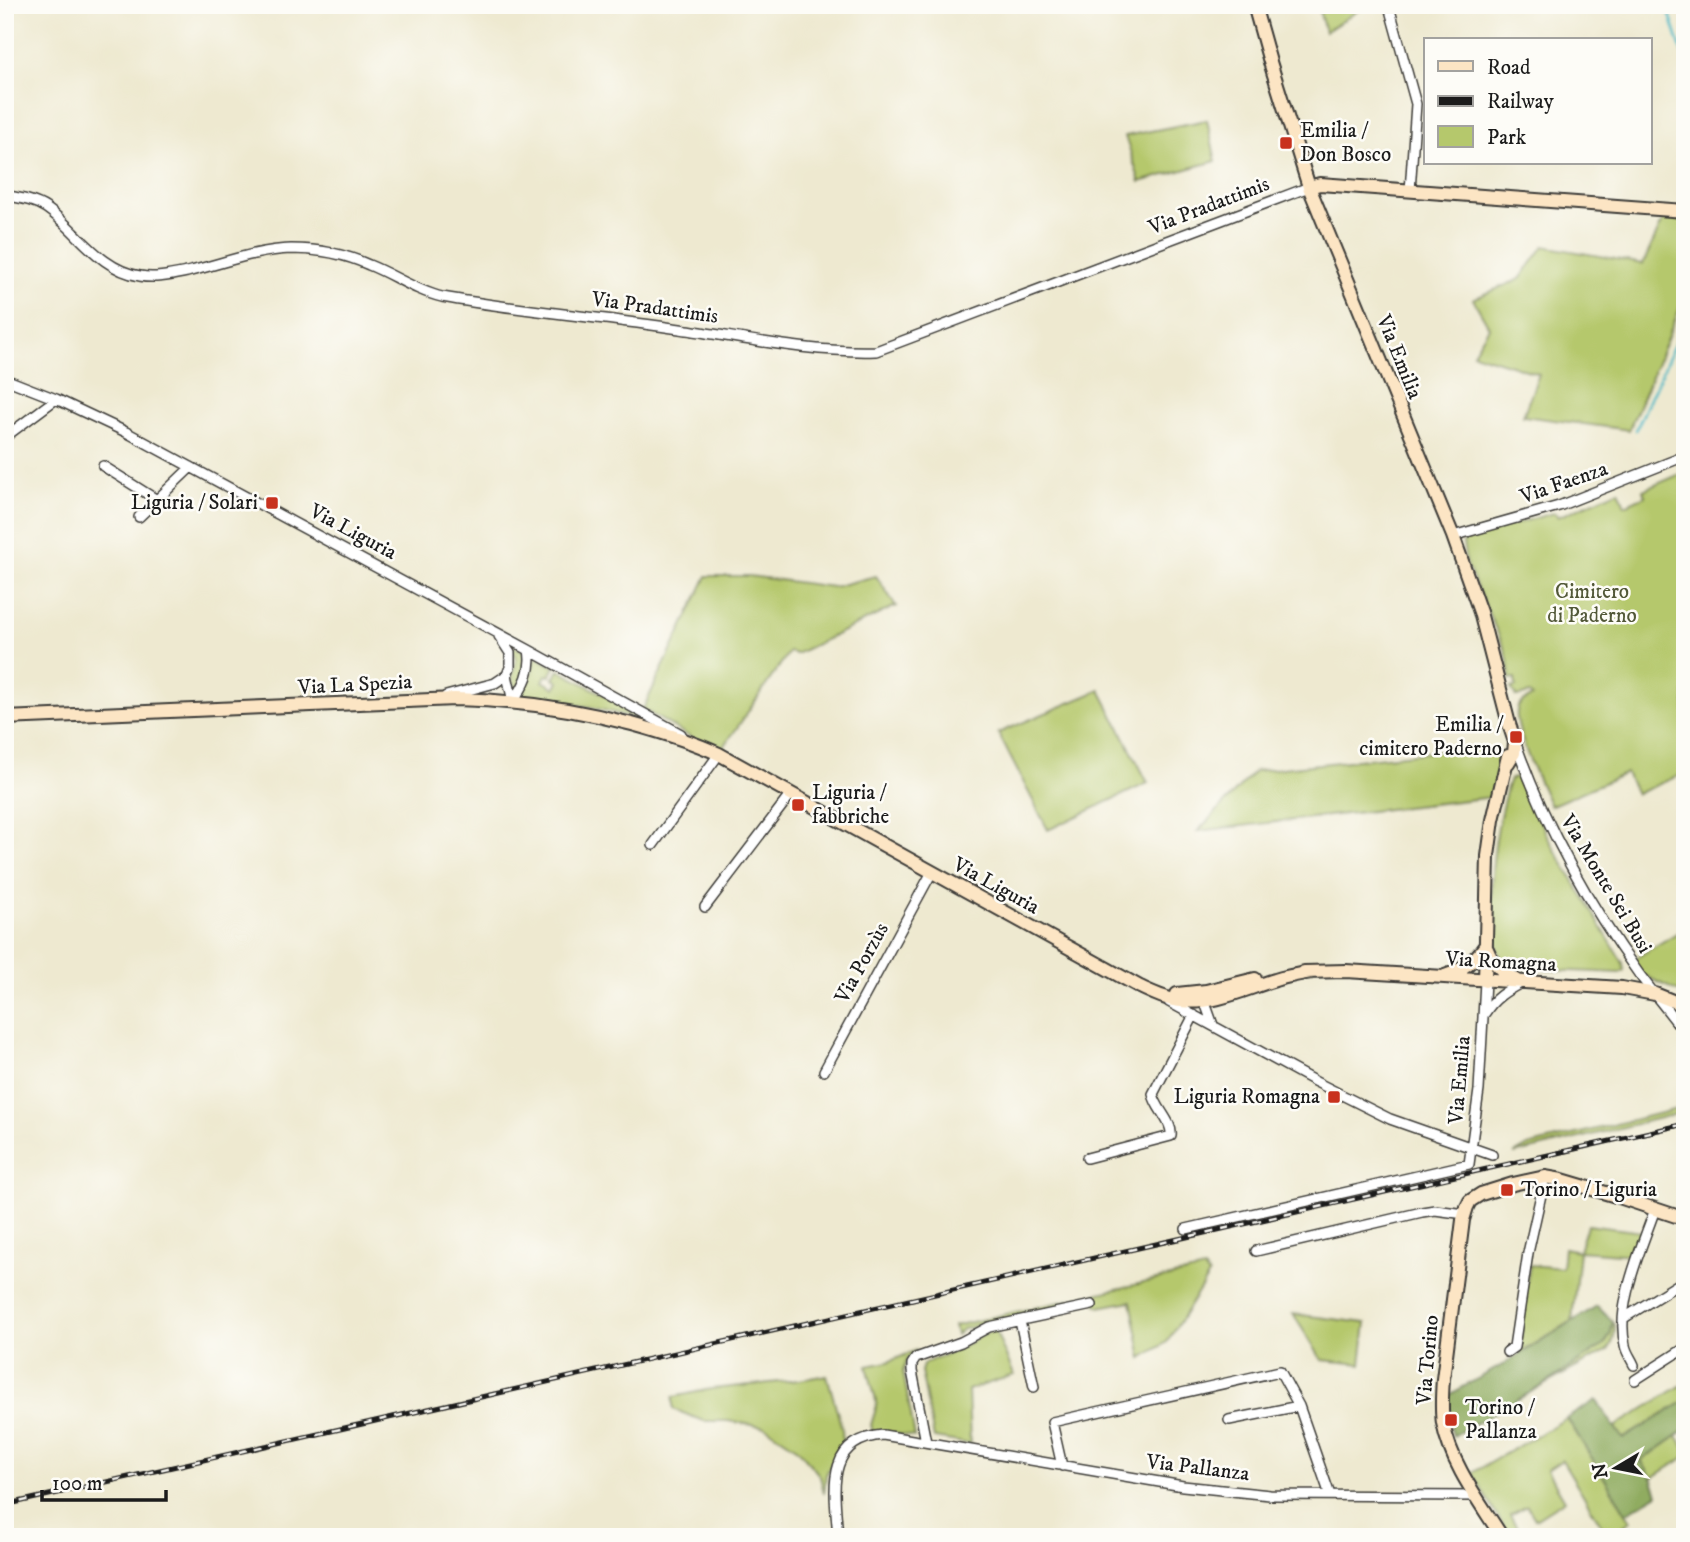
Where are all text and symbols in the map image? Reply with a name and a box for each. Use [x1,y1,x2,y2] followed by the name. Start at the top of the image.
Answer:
[1424,38,1652,164] legend
[1487,55,1531,81] text: Road
[1487,89,1555,115] text: Railway
[1300,118,1391,168] place label: Emilia / Don Bosco
[1487,125,1527,151] text: Park
[1278,135,1294,151] marker: Emilia / Don Bosco
[1144,171,1273,241] street label: Via Pradattimis
[589,286,720,330] street label: Via Pradattimis
[1370,310,1428,403] street label: Via Emilia
[1516,456,1611,510] street label: Via Faenza
[131,490,258,516] place label: Liguria / Solari
[264,495,280,511] marker: Liguria / Solari
[304,498,401,566] street label: Via Liguria
[1547,579,1637,629] park label: Cimitero di Paderno
[296,669,413,701] street label: Via La Spezia
[1359,712,1504,762] place label: Emilia / cimitero Paderno
[1508,729,1524,745] marker: Emilia / cimitero Paderno
[812,780,889,830] place label: Liguria / fabbriche
[790,797,806,813] marker: Liguria / fabbriche
[1554,809,1658,958] street label: Via Monte Sei Busi
[947,851,1044,920] street label: Via Liguria
[829,918,895,1009] street label: Via Porzùs
[1444,946,1557,978] street label: Via Romagna
[1443,1035,1477,1126] street label: Via Emilia
[1174,1084,1320,1110] place label: Liguria Romagna
[1326,1089,1342,1105] marker: Liguria Romagna
[1521,1177,1657,1203] place label: Torino / Liguria
[1499,1182,1515,1198] marker: Torino / Liguria
[1411,1314,1445,1407] street label: Via Torino
[1465,1395,1537,1445] place label: Torino / Pallanza
[1443,1412,1459,1428] marker: Torino / Pallanza
[1582,1434,1652,1504] north arrow
[1144,1449,1251,1487] street label: Via Pallanza
[42,1458,166,1502] scale bar
[1588,1461,1613,1480] text: N
[52,1471,103,1497] text: 100 m

